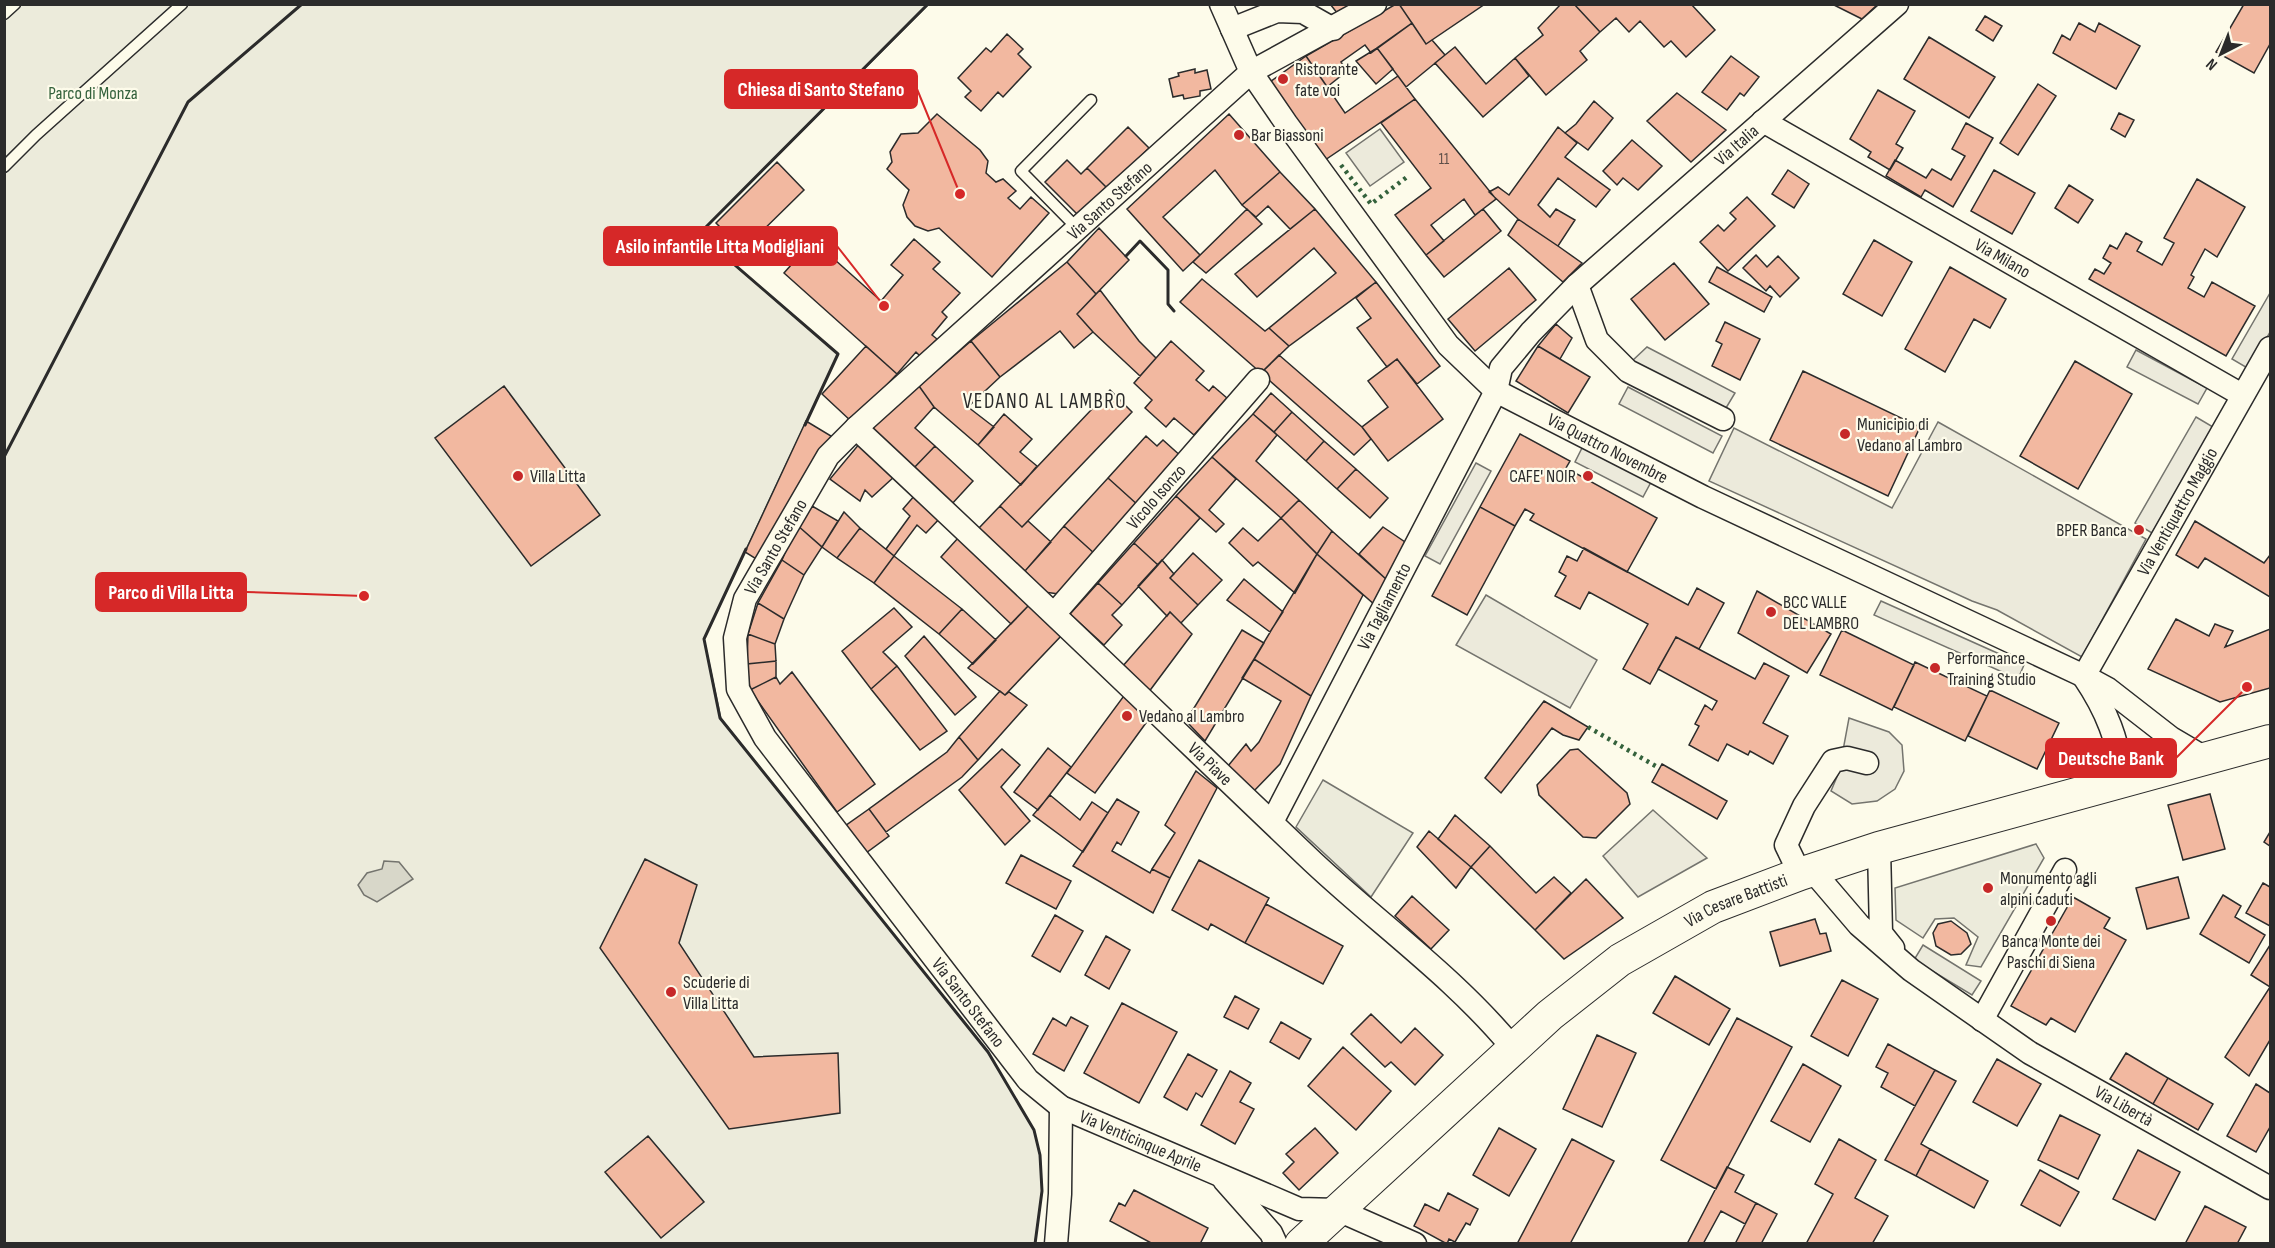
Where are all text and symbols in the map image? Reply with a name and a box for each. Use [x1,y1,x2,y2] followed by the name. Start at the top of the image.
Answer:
[2191,24,2251,84] north arrow
[2202,54,2221,74] text: N
[1295,59,1358,101] place label: Ristorante fate voi
[725,70,917,108] callout: Chiesa di Santo Stefano
[1276,72,1290,86] marker: Ristorante fate voi
[737,78,905,102] text: Chiesa di Santo Stefano
[48,83,138,104] park label: Parco di Monza
[1710,120,1763,170] street label: Via Italia
[1251,125,1324,146] place label: Bar Biassoni
[1232,128,1246,142] marker: Bar Biassoni
[1439,150,1450,169] house number: 11
[1063,157,1157,245] street label: Via Santo Stefano
[604,227,837,265] callout: Asilo infantile Litta Modigliani
[1971,234,2034,282] street label: Via Milano
[615,235,824,259] text: Asilo infantile Litta Modigliani
[963,389,1127,414] district label: VEDANO AL LAMBRO
[1544,409,1672,488] street label: Via Quattro Novembre
[1857,414,1962,456] place label: Municipio di Vedano al Lambro
[1838,427,1852,441] marker: Municipio di Vedano al Lambro
[2133,444,2222,579] street label: Via Ventiquattro Maggio
[1122,460,1190,534] street label: Vicolo Isonzo
[530,466,586,487] place label: Villa Litta
[1509,466,1576,487] place label: CAFE' NOIR
[511,469,525,483] marker: Villa Litta
[1581,469,1595,483] marker: CAFE' NOIR
[740,496,812,598] street label: Via Santo Stefano
[2056,520,2127,541] place label: BPER Banca
[2132,523,2146,537] marker: BPER Banca
[1353,559,1415,653] street label: Via Tagliamento
[96,573,246,611] callout: Parco di Villa Litta
[108,581,234,605] text: Parco di Villa Litta
[1783,592,1859,634] place label: BCC VALLE DEL LAMBRO
[1764,605,1778,619] marker: BCC VALLE DEL LAMBRO
[1947,648,2036,690] place label: Performance Training Studio
[1928,661,1942,675] marker: Performance Training Studio
[1139,706,1244,727] place label: Vedano al Lambro
[1120,709,1134,723] marker: Vedano al Lambro
[1184,738,1237,790] street label: Via Piave
[2046,739,2176,777] callout: Deutsche Bank
[2058,747,2165,771] text: Deutsche Bank
[2000,868,2097,910] place label: Monumento agli alpini caduti
[1680,869,1790,932] street label: Via Cesare Battisti
[1981,881,1995,895] marker: Monumento agli alpini caduti
[2044,914,2058,928] marker: Banca Monte dei Paschi di Siena
[2002,931,2100,973] place label: Banca Monte dei Paschi di Siena
[927,954,1009,1051] street label: Via Santo Stefano
[683,972,750,1014] place label: Scuderie di Villa Litta
[664,985,678,999] marker: Scuderie di Villa Litta
[2091,1081,2157,1131] street label: Via Libertà
[1076,1106,1205,1177] street label: Via Venticinque Aprile

